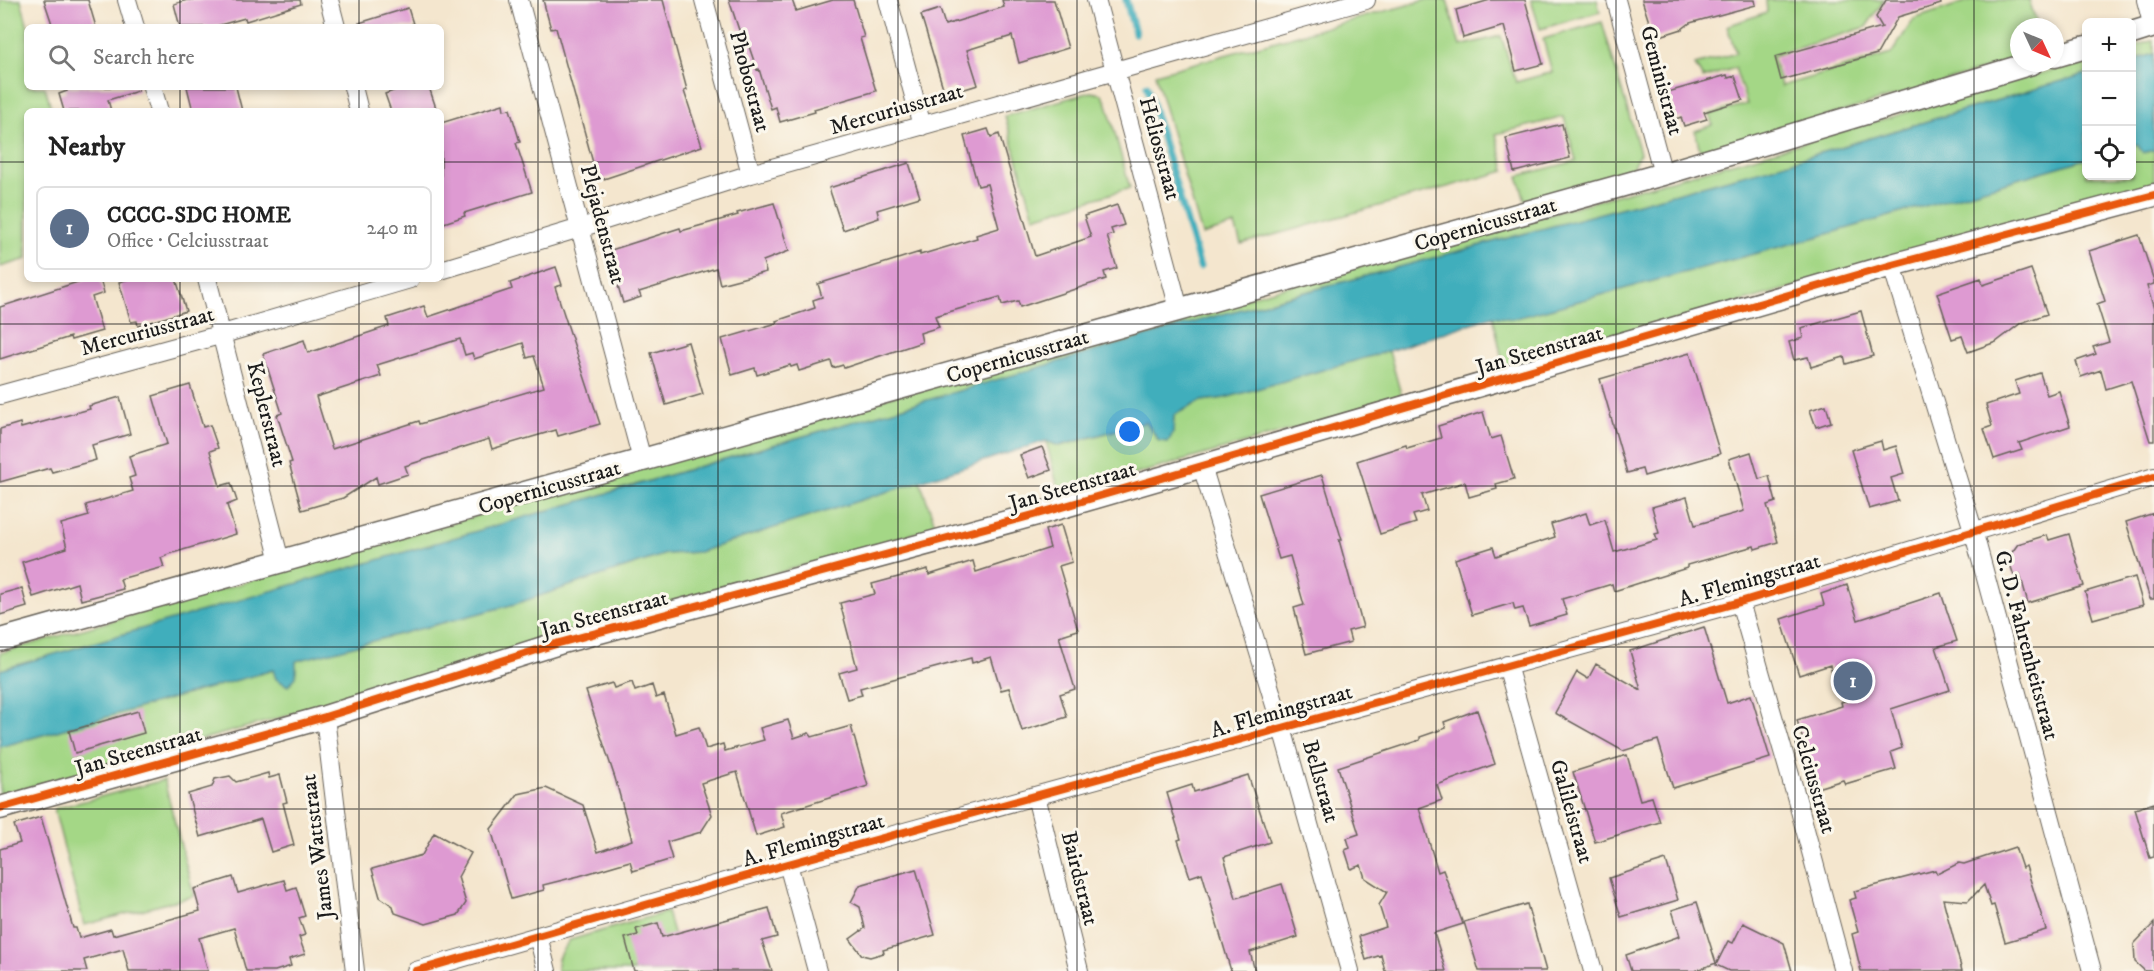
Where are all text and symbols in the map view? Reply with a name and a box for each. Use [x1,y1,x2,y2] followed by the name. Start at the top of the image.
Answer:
[2010,18,2064,72] north arrow
[2082,18,2136,180] map controls
[2082,18,2136,72] button: +
[1634,23,1689,138] street label: Geministraat
[24,24,444,90] search box
[723,28,776,135] street label: Phobostraat
[45,41,78,74] icon: search
[93,44,195,71] text: Search here
[2082,72,2136,126] button: −
[827,78,966,141] street label: Mercuriusstraat
[1133,94,1186,203] street label: Heliosstraat
[2082,126,2136,180] button: locate
[48,131,125,164] text: Nearby
[574,162,631,287] street label: Plejadenstraat
[1411,191,1560,258] street label: Copernicusstraat
[107,202,291,229] text: CCCC-SDC HOME
[66,216,73,241] text: 1
[367,216,418,241] text: 240 m
[107,229,269,254] text: Office · Celciusstraat
[78,301,217,362] street label: Mercuriusstraat
[1471,319,1606,382] street label: Jan Steenstraat
[943,323,1092,390] street label: Copernicusstraat
[240,359,293,470] street label: Keplerstraat
[1115,417,1144,446] your location
[475,454,624,521] street label: Copernicusstraat
[1004,455,1139,518] street label: Jan Steenstraat
[1675,547,1823,614] street label: A. Flemingstraat
[1988,548,2065,743] street label: G. D. Fahrenheitstraat
[536,585,671,645] street label: Jan Steenstraat
[1834,658,1872,704] pin: 1
[1207,678,1355,745] street label: A. Flemingstraat
[70,720,205,783] street label: Jan Steenstraat
[1785,722,1842,837] street label: Celciusstraat
[1296,737,1345,826] street label: Bellstraat
[1544,756,1599,866] street label: Galileistraat
[295,773,340,923] street label: James Wattstraat
[739,807,887,874] street label: A. Flemingstraat
[1055,828,1104,928] street label: Bairdstraat

